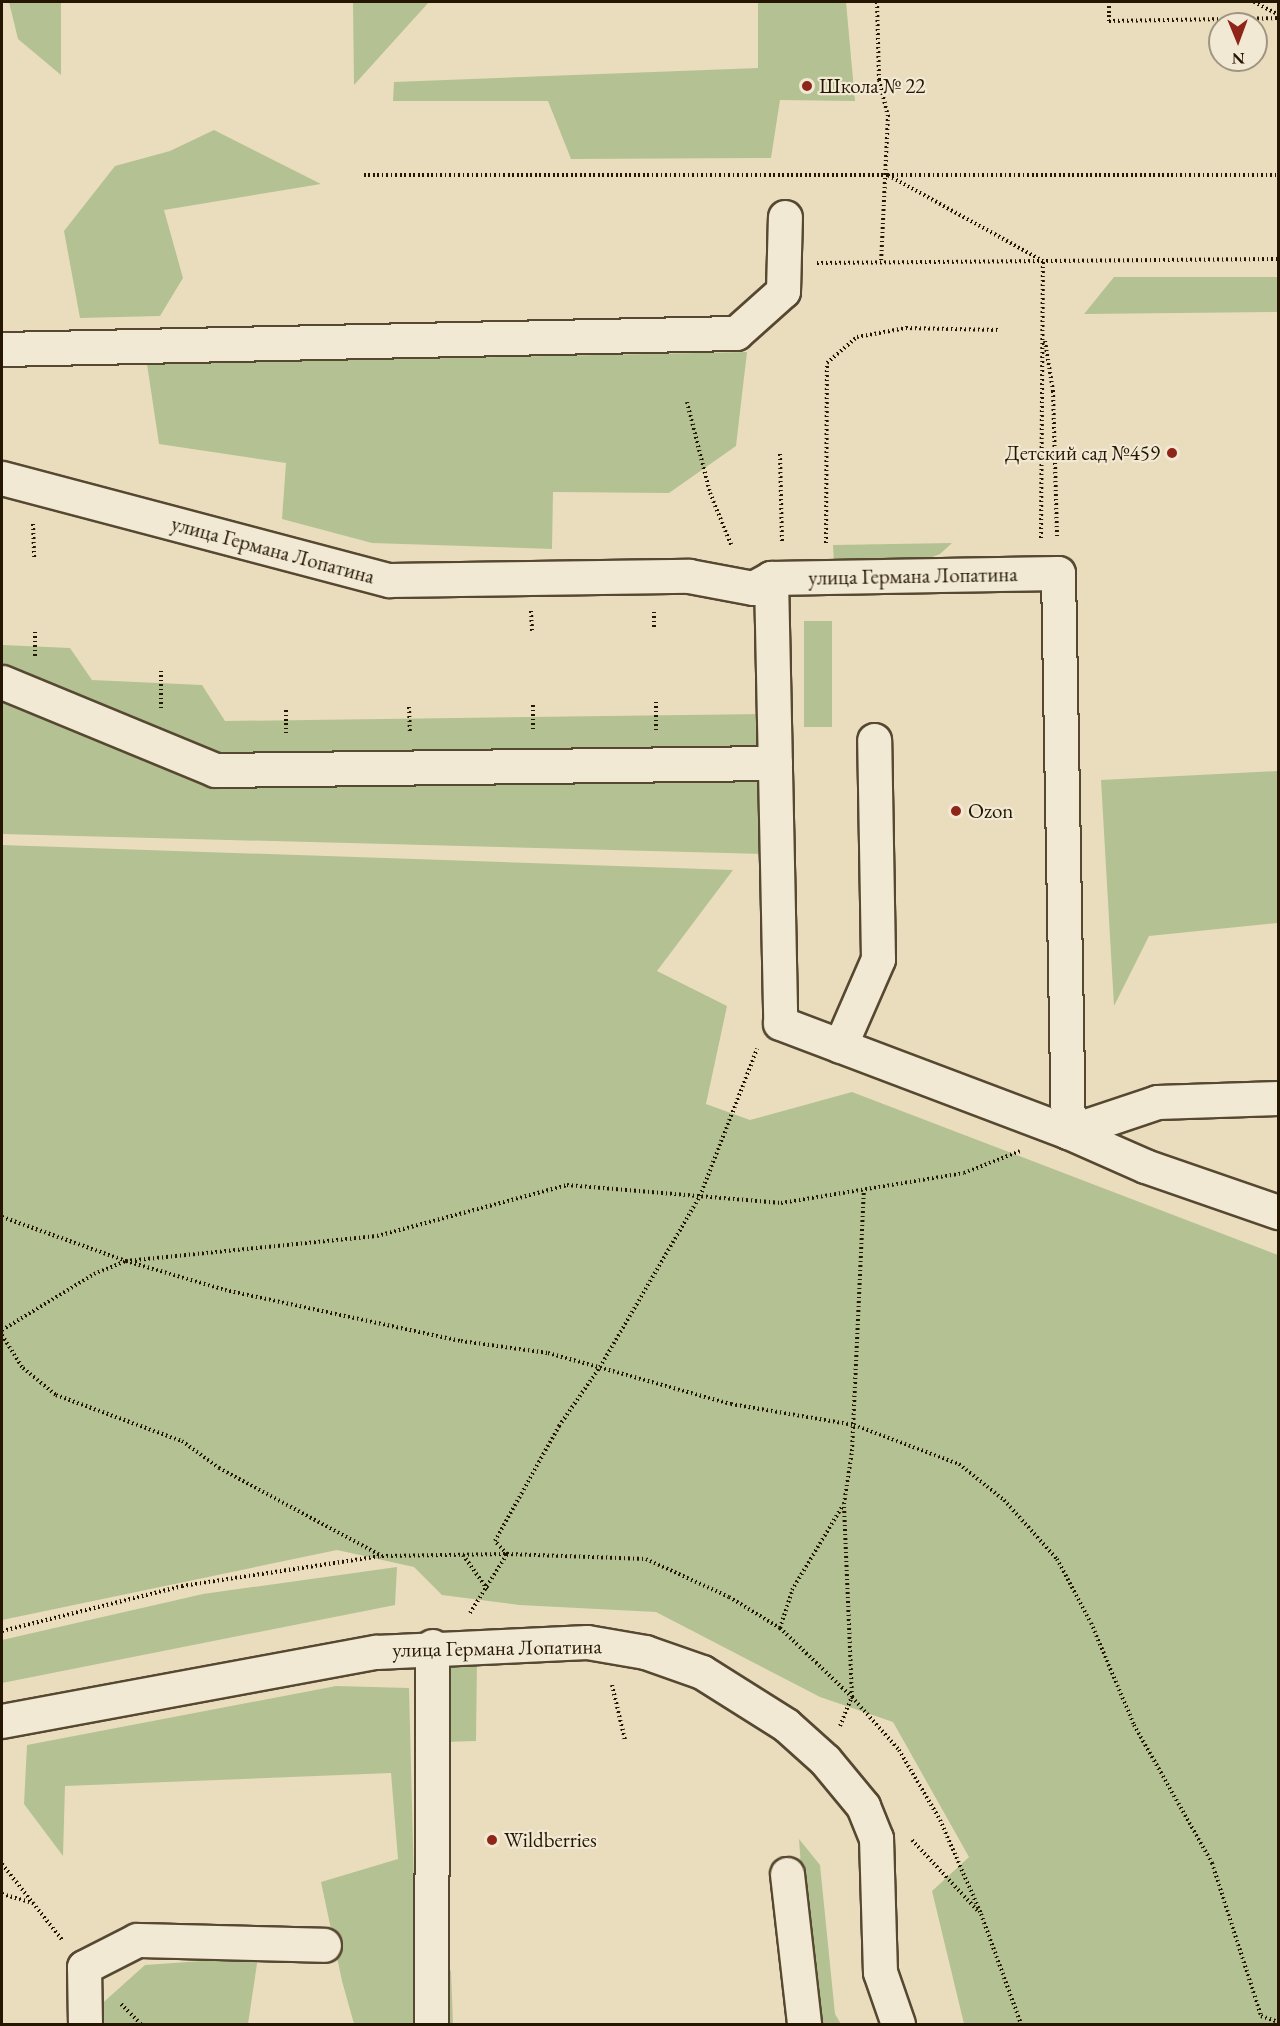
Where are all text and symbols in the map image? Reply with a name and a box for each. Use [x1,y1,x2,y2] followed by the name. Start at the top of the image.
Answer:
[1208,12,1268,72] north arrow
[1232,48,1245,69] text: N
[819,73,925,99] place label: Школа № 22
[800,79,814,93] marker: Школа № 22
[1005,440,1160,466] place label: Детский сад №459
[1165,446,1179,460] marker: Детский сад №459
[169,511,377,589] street label: улица Германа Лопатина
[808,562,1018,590] street label: улица Германа Лопатина
[968,798,1013,824] place label: Ozon
[949,804,963,818] marker: Ozon
[392,1634,602,1662] street label: улица Германа Лопатина
[504,1827,597,1853] place label: Wildberries
[485,1833,499,1847] marker: Wildberries

